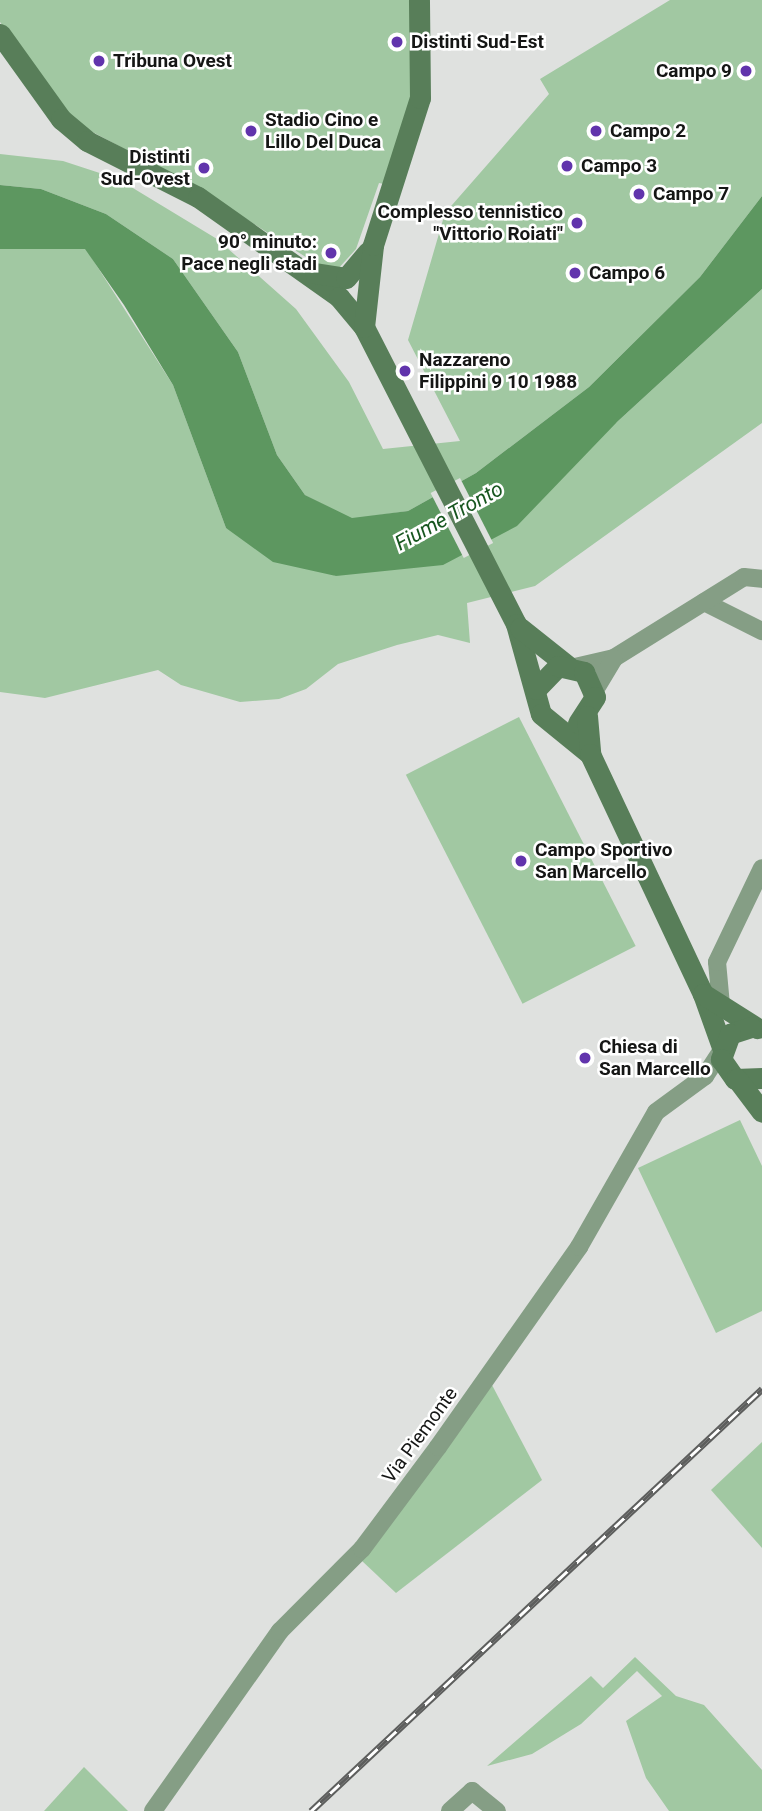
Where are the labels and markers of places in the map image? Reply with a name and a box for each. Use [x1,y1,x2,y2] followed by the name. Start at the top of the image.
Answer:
[411,31,544,53] place label: Distinti Sud-Est
[389,34,405,50] marker: Distinti Sud-Est
[113,50,232,72] place label: Tribuna Ovest
[91,53,107,69] marker: Tribuna Ovest
[656,60,732,82] place label: Campo 9
[738,63,754,79] marker: Campo 9
[265,109,381,153] place label: Stadio Cino e Lillo Del Duca
[610,120,686,142] place label: Campo 2
[243,123,259,139] marker: Stadio Cino e Lillo Del Duca
[588,123,604,139] marker: Campo 2
[100,146,190,190] place label: Distinti Sud-Ovest
[581,155,657,177] place label: Campo 3
[559,158,575,174] marker: Campo 3
[196,160,212,176] marker: Distinti Sud-Ovest
[653,183,729,205] place label: Campo 7
[631,186,647,202] marker: Campo 7
[378,201,563,245] place label: Complesso tennistico "Vittorio Roiati"
[569,215,585,231] marker: Complesso tennistico "Vittorio Roiati"
[181,231,317,275] place label: 90° minuto: Pace negli stadi
[323,245,339,261] marker: 90° minuto: Pace negli stadi
[589,262,665,284] place label: Campo 6
[567,265,583,281] marker: Campo 6
[419,349,577,393] place label: Nazzareno Filippini 9 10 1988
[397,363,413,379] marker: Nazzareno Filippini 9 10 1988
[535,839,672,883] place label: Campo Sportivo San Marcello
[513,853,529,869] marker: Campo Sportivo San Marcello
[599,1036,711,1080] place label: Chiesa di San Marcello
[577,1050,593,1066] marker: Chiesa di San Marcello

